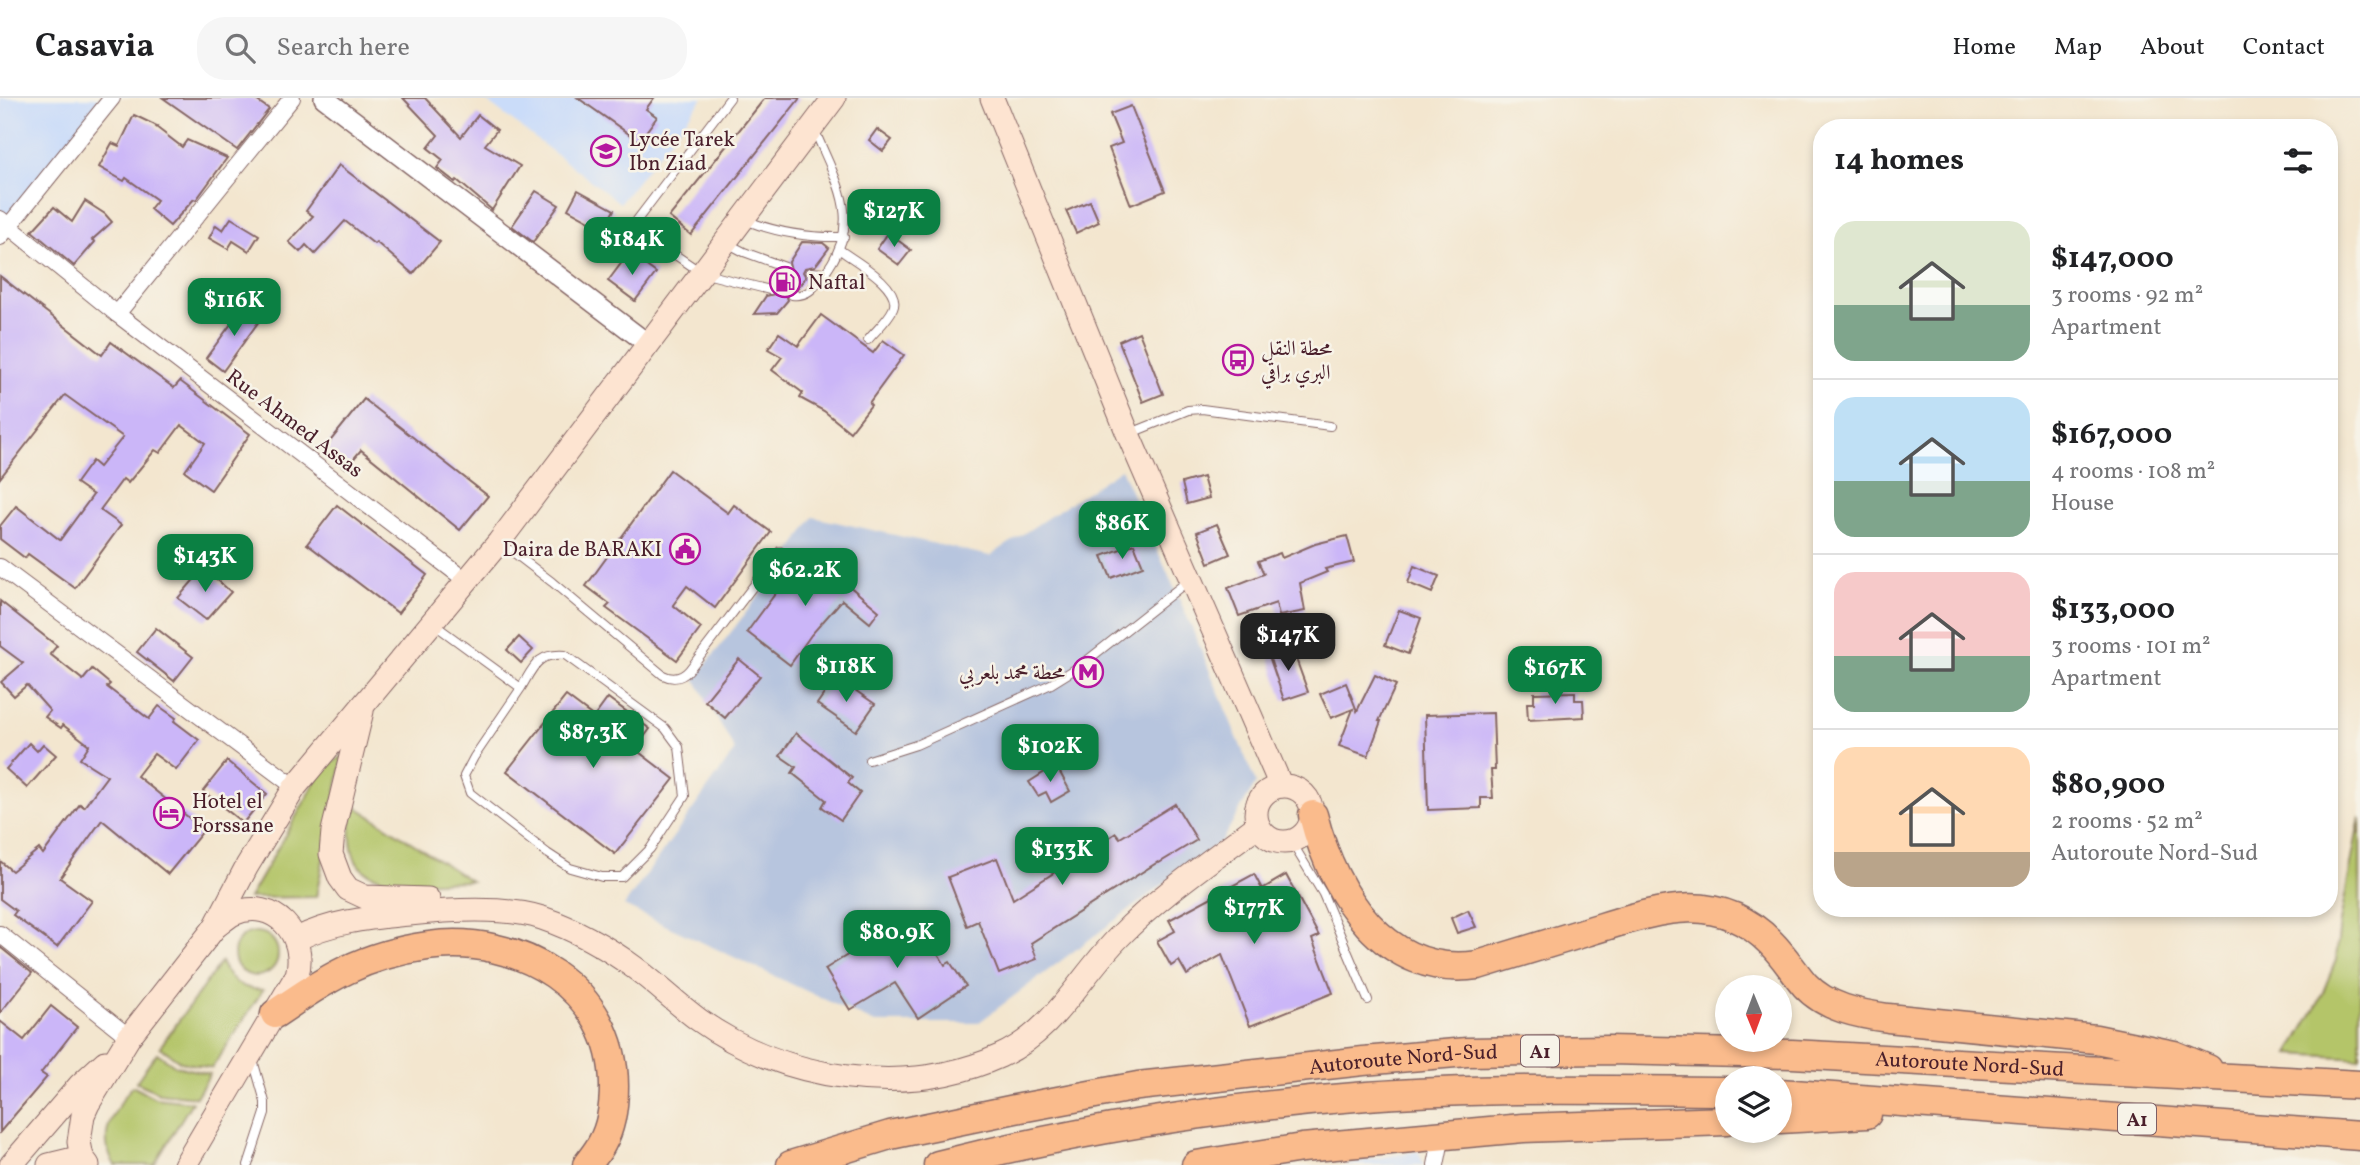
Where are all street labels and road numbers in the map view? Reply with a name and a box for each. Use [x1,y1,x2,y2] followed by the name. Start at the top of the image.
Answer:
[220,363,369,485] street label: Rue Ahmed Assas
[1521,1035,1559,1066] road number: A1
[1308,1039,1498,1083] street label: Autoroute Nord-Sud
[1874,1046,2065,1085] street label: Autoroute Nord-Sud
[2118,1104,2156,1134] road number: A1

